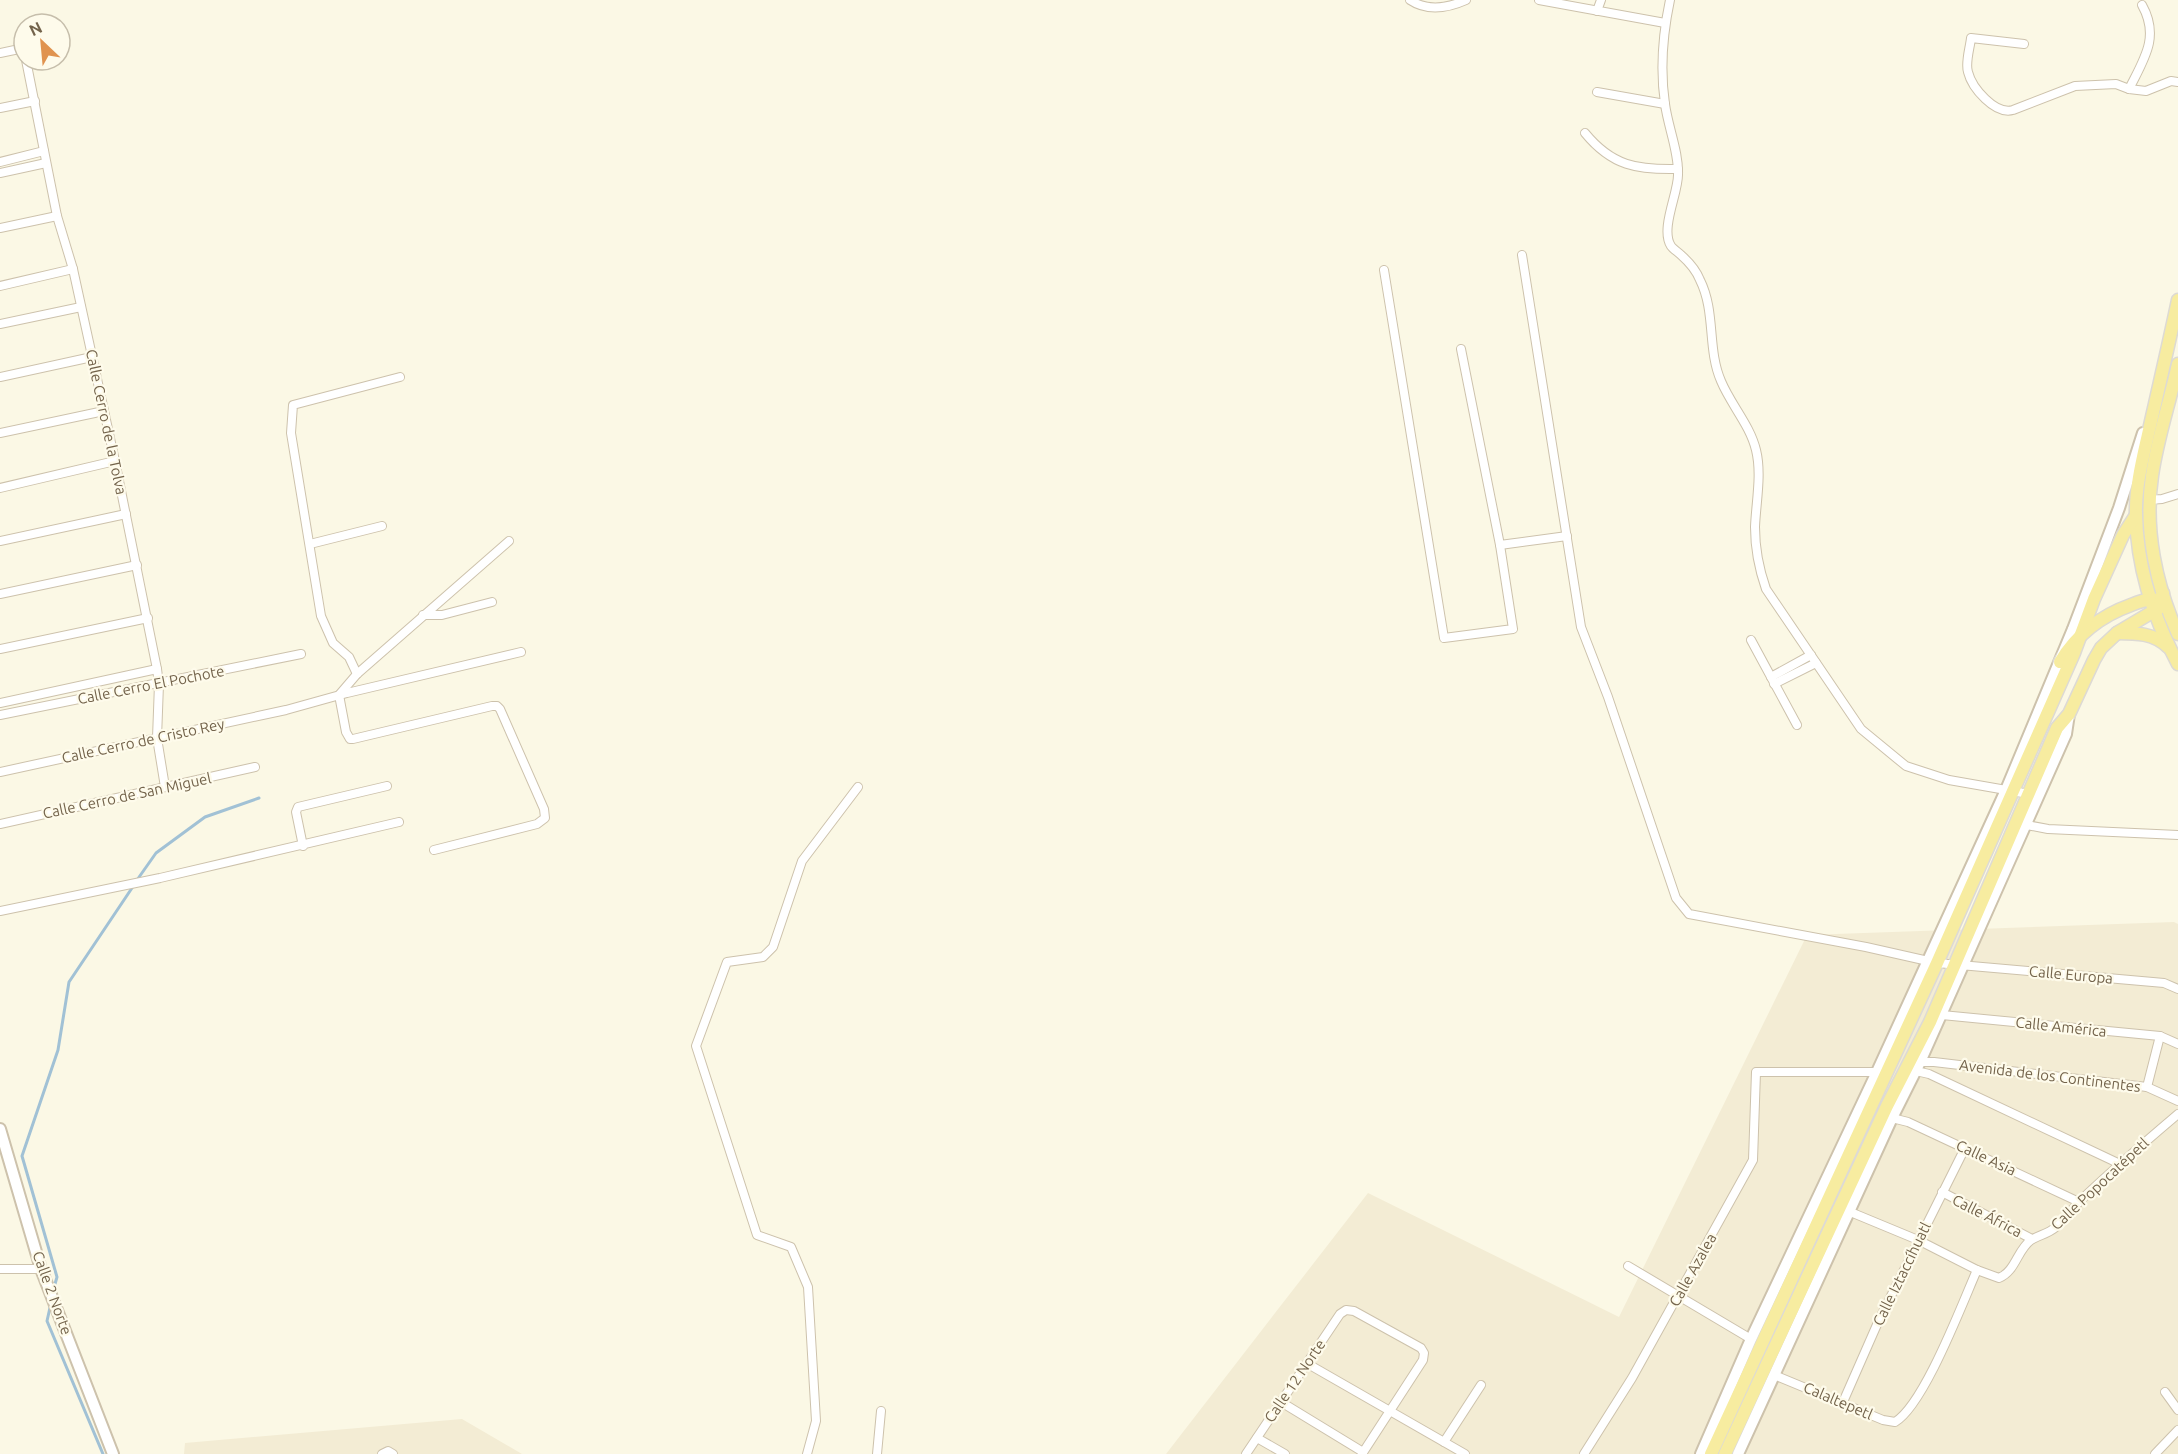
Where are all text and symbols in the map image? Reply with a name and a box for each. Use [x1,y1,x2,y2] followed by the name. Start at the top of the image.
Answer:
[12,12,72,72] north arrow
[26,18,45,39] text: N
[83,348,130,496] street label: Calle Cerro de la Tolva
[76,662,226,707] street label: Calle Cerro El Pochote
[60,715,226,766] street label: Calle Cerro de Cristo Rey
[41,769,213,822] street label: Calle Cerro de San Miguel
[2028,962,2114,987] street label: Calle Europa
[2015,1013,2107,1040] street label: Calle América
[1958,1056,2142,1095] street label: Avenida de los Continentes
[2047,1134,2152,1233] street label: Calle Popocatépetl
[1953,1136,2019,1179] street label: Calle Asia
[1950,1191,2025,1240] street label: Calle África
[1869,1219,1934,1328] street label: Calle Iztaccíhuatl
[1665,1230,1720,1309] street label: Calle Azalea
[29,1249,75,1337] street label: Calle 2 Norte
[1261,1336,1329,1425] street label: Calle 12 Norte
[1801,1378,1875,1423] street label: Calaltepetl

